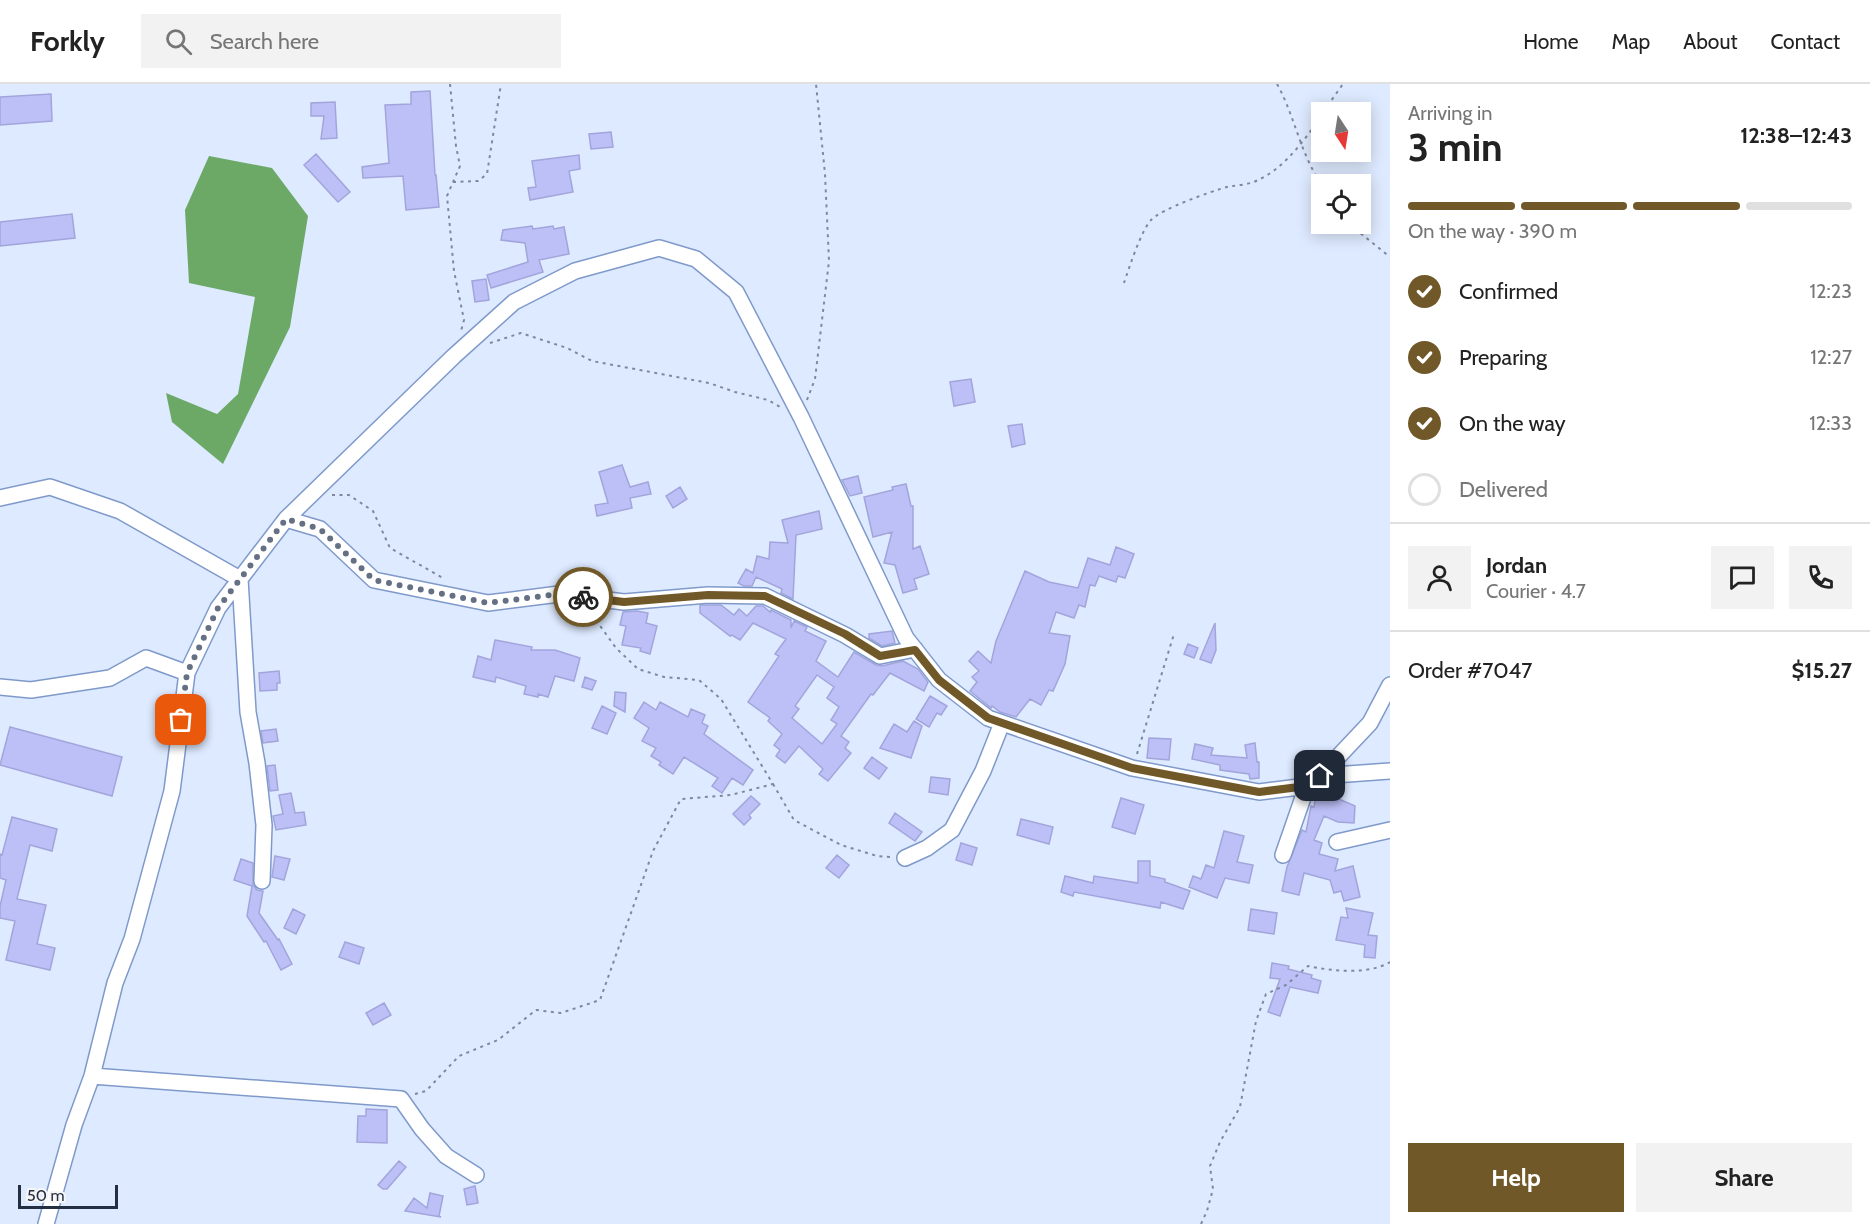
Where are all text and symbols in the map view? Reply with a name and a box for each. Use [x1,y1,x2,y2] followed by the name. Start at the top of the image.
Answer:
[141,14,561,68] search box
[30,24,105,58] text: Forkly
[162,25,195,58] icon: search
[210,28,319,55] text: Search here
[1523,29,1579,54] text: Home
[1612,29,1650,54] text: Map
[1683,29,1737,54] text: About
[1770,29,1840,54] text: Contact
[1408,101,1492,125] text: Arriving in
[1311,102,1371,162] north arrow
[1311,102,1371,234] map controls
[1740,122,1852,149] text: 12:38–12:43
[1408,123,1503,171] text: 3 min
[1311,174,1371,234] button: locate
[1408,219,1577,243] text: On the way · 390 m
[1408,275,1441,308] icon: check
[1459,278,1558,305] text: Confirmed
[1810,279,1852,303] text: 12:23
[1408,341,1441,374] icon: check
[1459,344,1547,371] text: Preparing
[1810,345,1852,369] text: 12:27
[1408,407,1441,440] icon: check
[1459,410,1566,437] text: On the way
[1809,411,1852,435] text: 12:33
[1459,476,1548,503] text: Delivered
[1408,546,1471,609] button: person
[1711,546,1774,609] button: chat
[1789,546,1852,609] button: phone
[1486,552,1547,579] text: Jordan
[553,567,613,627] courier
[1486,579,1586,603] text: Courier · 4.7
[567,581,600,614] icon: bike
[1408,657,1532,684] text: Order #7047
[1792,657,1852,684] text: $15.27
[155,694,206,745] pin
[164,703,197,736] icon: bag
[1294,750,1345,801] pin
[1303,759,1336,792] icon: home
[1408,1143,1624,1212] button: Help
[1636,1143,1852,1212] button: Share
[18,1182,118,1210] scale bar
[27,1186,64,1205] text: 50 m

